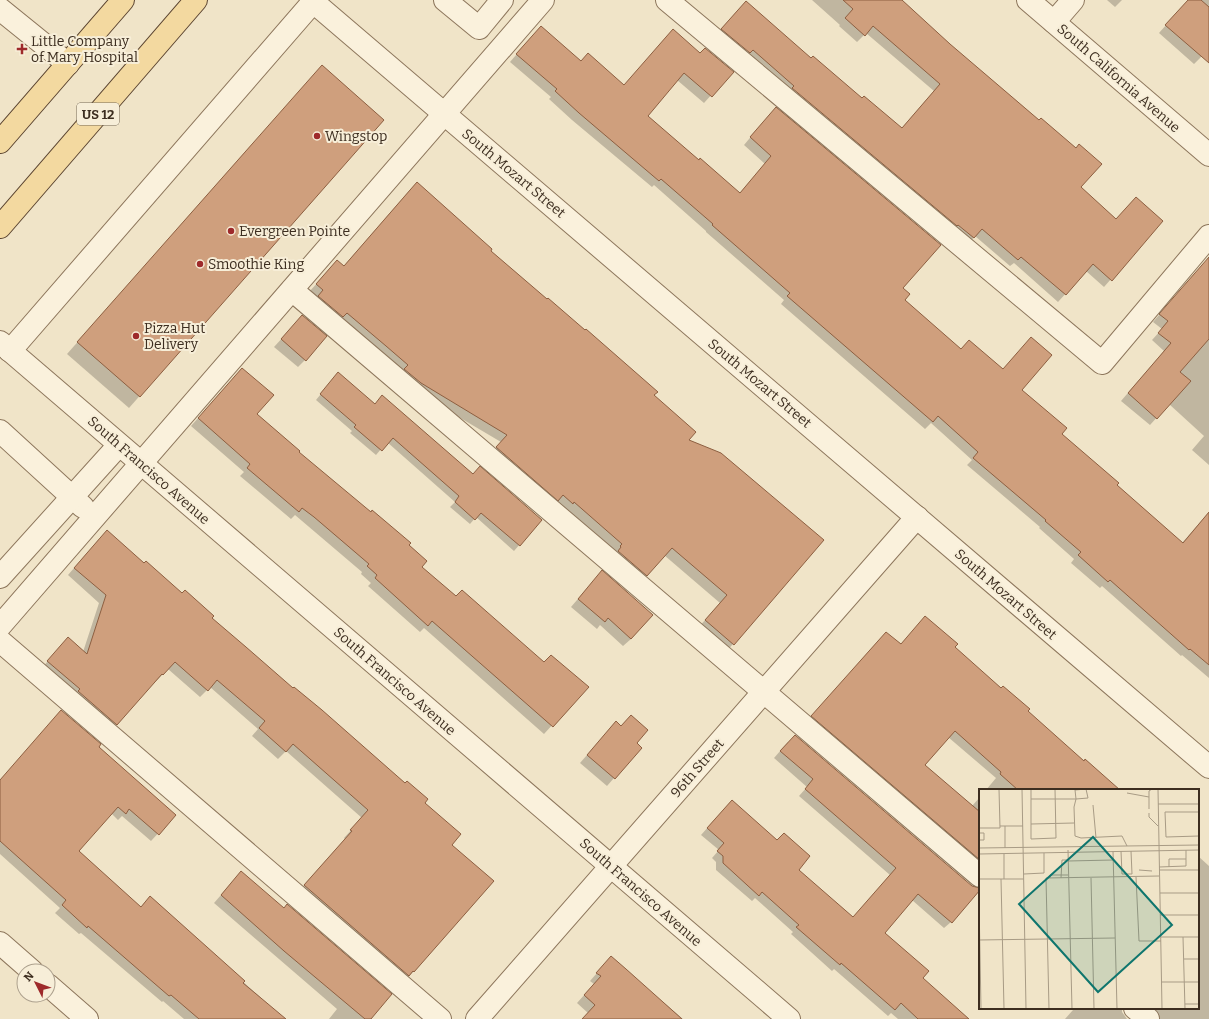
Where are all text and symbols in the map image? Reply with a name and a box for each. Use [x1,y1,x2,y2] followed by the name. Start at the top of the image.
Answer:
[1054,20,1184,136] street label: South California Avenue
[31,33,138,66] place label: Little Company of Mary Hospital
[16,43,28,55] marker: Little Company of Mary Hospital
[77,103,119,125] road number: US 12
[459,125,569,222] street label: South Mozart Street
[325,128,387,145] place label: Wingstop
[312,131,322,141] marker: Wingstop
[239,223,350,240] place label: Evergreen Pointe
[226,226,236,236] marker: Evergreen Pointe
[208,256,304,273] place label: Smoothie King
[195,259,205,269] marker: Smoothie King
[144,320,205,353] place label: Pizza Hut Delivery
[131,331,141,341] marker: Pizza Hut Delivery
[705,335,815,432] street label: South Mozart Street
[84,413,213,528] street label: South Francisco Avenue
[951,545,1060,643] street label: South Mozart Street
[330,624,459,739] street label: South Francisco Avenue
[667,735,728,801] street label: 96th Street
[979,789,1199,1009] inset map
[576,835,705,950] street label: South Francisco Avenue
[16,963,56,1003] north arrow
[21,969,37,984] text: N

